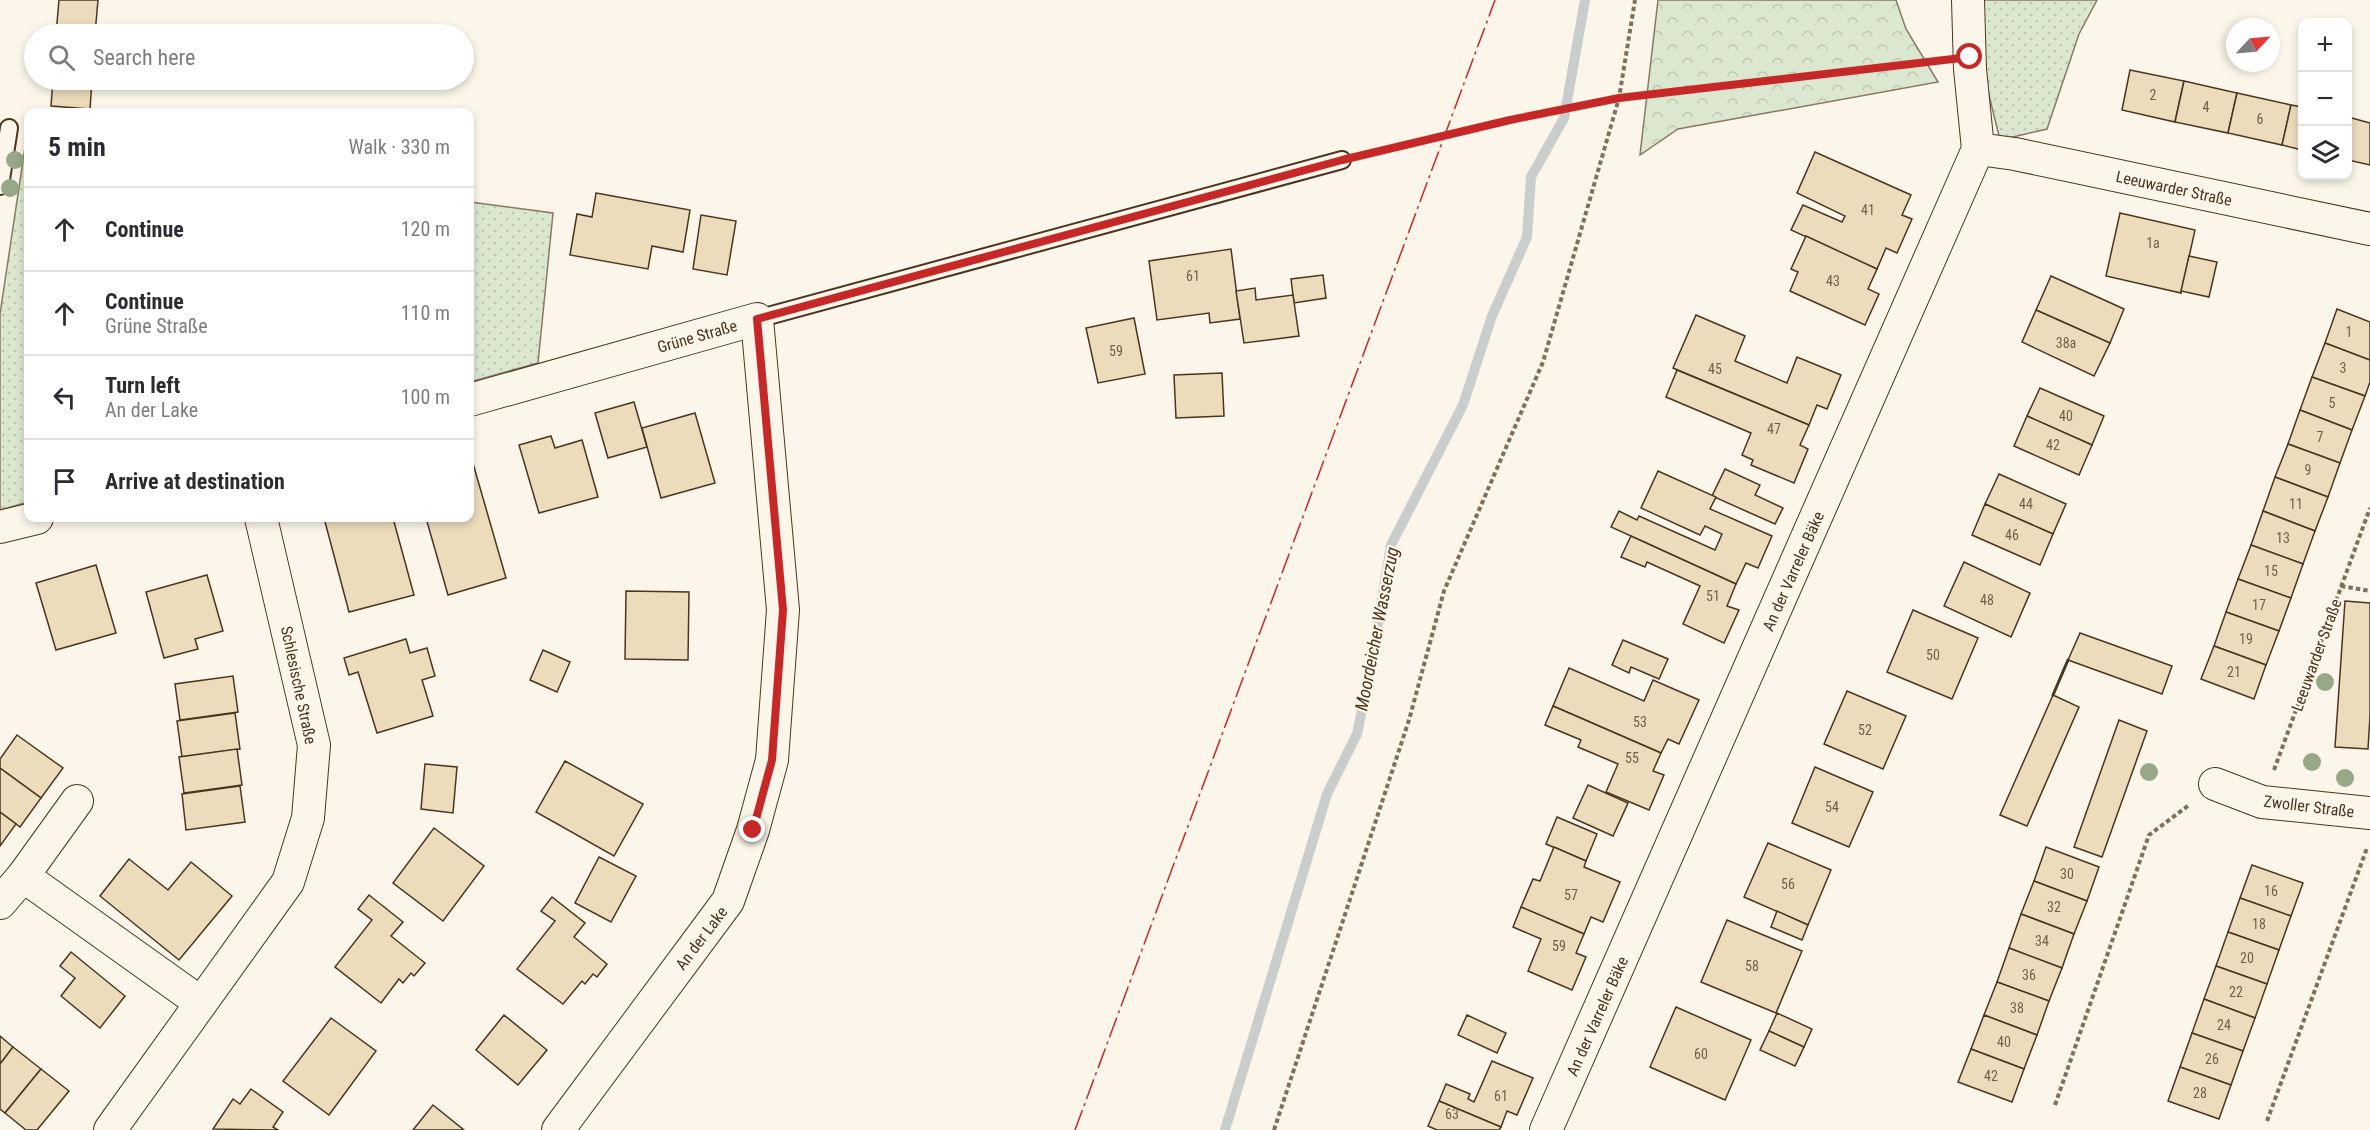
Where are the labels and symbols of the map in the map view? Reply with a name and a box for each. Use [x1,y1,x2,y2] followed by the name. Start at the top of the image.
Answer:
[2226,18,2280,72] north arrow
[1956,43,1982,69] route start
[2150,87,2157,103] house number: 2
[2203,99,2210,115] house number: 4
[2257,111,2264,127] house number: 6
[2114,167,2234,210] street label: Leeuwarder Straße
[1861,202,1875,218] house number: 41
[2146,235,2160,251] house number: 1a
[1186,268,1200,284] house number: 61
[1826,273,1840,289] house number: 43
[655,316,739,357] street label: Grüne Straße
[2346,324,2352,340] house number: 1
[2056,335,2076,351] house number: 38a
[1109,343,1123,359] house number: 59
[2340,360,2346,376] house number: 3
[1708,361,1722,377] house number: 45
[2329,395,2336,411] house number: 5
[2059,408,2073,424] house number: 40
[1767,421,1781,437] house number: 47
[2317,429,2324,445] house number: 7
[2046,437,2060,453] house number: 42
[2305,462,2311,478] house number: 9
[2019,496,2033,512] house number: 44
[2289,496,2303,512] house number: 11
[1759,509,1828,634] street label: An der Varreler Bäke
[2005,527,2019,543] house number: 46
[2276,530,2290,546] house number: 13
[1350,545,1403,713] water label: Moordeicher Wasserzug
[2264,563,2278,579] house number: 15
[1706,588,1720,604] house number: 51
[1980,592,1994,608] house number: 48
[2287,596,2346,714] street label: Leeuwarder Straße
[2252,597,2266,613] house number: 17
[277,624,320,746] street label: Schlesische Straße
[2239,631,2253,647] house number: 19
[1926,647,1940,663] house number: 50
[2227,664,2241,680] house number: 21
[1633,714,1647,730] house number: 53
[1858,722,1872,738] house number: 52
[1625,750,1639,766] house number: 55
[2263,792,2355,821] street label: Zwoller Straße
[1825,799,1839,815] house number: 54
[739,816,765,842] route end
[2060,866,2074,882] house number: 30
[1781,876,1795,892] house number: 56
[2264,883,2278,899] house number: 16
[1564,887,1578,903] house number: 57
[2047,899,2061,915] house number: 32
[671,903,731,974] street label: An der Lake
[2252,916,2266,932] house number: 18
[2035,933,2049,949] house number: 34
[1552,938,1566,954] house number: 59
[2240,950,2254,966] house number: 20
[1563,954,1632,1079] street label: An der Varreler Bäke
[1745,958,1759,974] house number: 58
[2022,967,2036,983] house number: 36
[2229,984,2243,1000] house number: 22
[2010,1000,2024,1016] house number: 38
[2217,1017,2231,1033] house number: 24
[1997,1034,2011,1050] house number: 40
[1694,1046,1708,1062] house number: 60
[2205,1051,2219,1067] house number: 26
[1984,1068,1998,1084] house number: 42
[2193,1085,2207,1101] house number: 28
[1494,1088,1508,1104] house number: 61
[1445,1106,1459,1122] house number: 63

